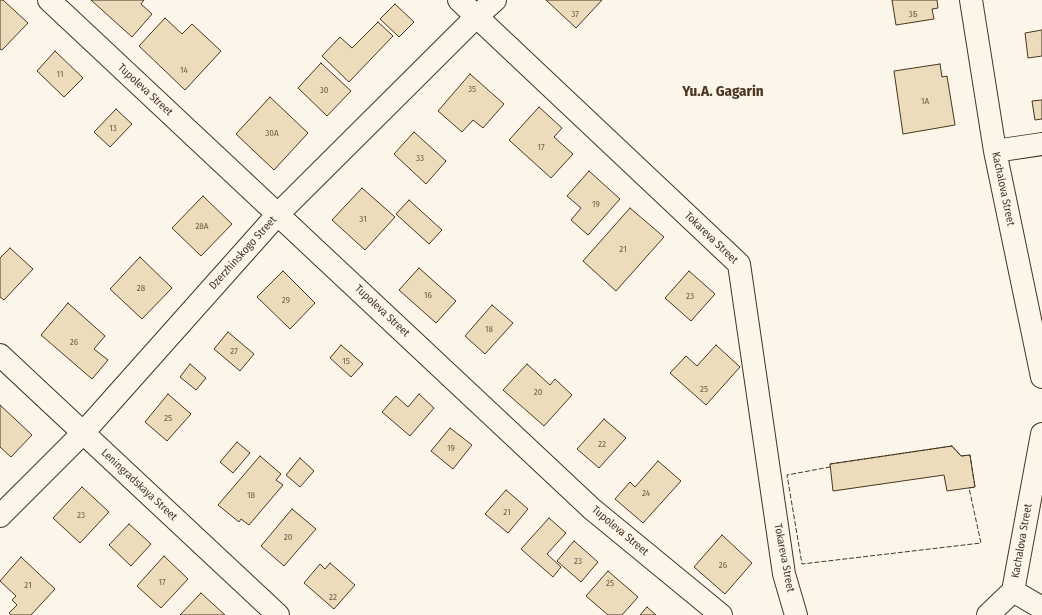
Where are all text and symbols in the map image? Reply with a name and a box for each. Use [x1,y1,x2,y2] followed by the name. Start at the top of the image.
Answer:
[571,9,579,19] house number: 37
[909,9,917,19] house number: 3Б
[115,61,175,119] street label: Tupoleva Street
[180,65,188,75] house number: 14
[57,69,63,79] house number: 11
[682,83,764,101] district label: Yu.A. Gagarin
[468,84,476,94] house number: 35
[320,85,328,95] house number: 30
[921,96,929,106] house number: 1А
[109,123,117,133] house number: 13
[265,128,279,138] house number: 30А
[537,142,545,152] house number: 17
[989,151,1017,227] street label: Kachalova Street
[416,153,424,163] house number: 33
[592,199,600,209] house number: 19
[681,209,741,267] street label: Tokareva Street
[207,214,279,292] street label: Dzerzhinskogo Street
[359,214,367,224] house number: 31
[195,221,209,231] house number: 28А
[619,244,627,254] house number: 21
[352,282,412,340] street label: Tupoleva Street
[137,283,145,293] house number: 28
[424,290,432,300] house number: 16
[686,291,694,301] house number: 23
[282,295,290,305] house number: 29
[485,324,493,334] house number: 18
[70,337,78,347] house number: 26
[230,346,238,356] house number: 27
[342,356,350,366] house number: 15
[700,384,708,394] house number: 25
[534,387,542,397] house number: 20
[164,413,172,423] house number: 25
[598,439,606,449] house number: 22
[447,443,455,453] house number: 19
[98,446,180,524] street label: Leningradskaya Street
[642,488,650,498] house number: 24
[247,490,255,500] house number: 18
[589,503,651,559] street label: Tupoleva Street
[1009,503,1035,579] street label: Kachalova Street
[503,507,511,517] house number: 21
[77,510,85,520] house number: 23
[771,523,797,593] street label: Tokareva Street
[284,532,292,542] house number: 20
[574,556,582,566] house number: 23
[719,560,727,570] house number: 26
[158,577,166,587] house number: 17
[606,578,614,588] house number: 25
[24,580,32,590] house number: 21
[329,592,337,602] house number: 22

